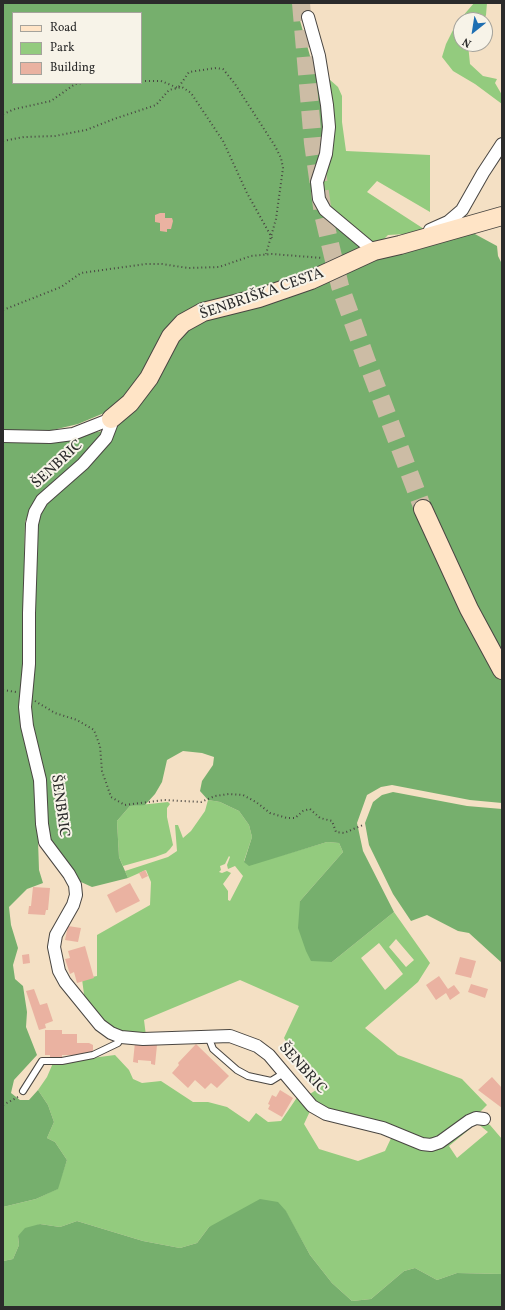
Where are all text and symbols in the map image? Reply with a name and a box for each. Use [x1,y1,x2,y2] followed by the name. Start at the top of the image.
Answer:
[12,12,142,84] legend
[453,12,493,52] north arrow
[50,20,77,36] text: Road
[460,33,474,50] text: N
[50,40,75,56] text: Park
[50,60,95,76] text: Building
[198,265,326,325] street label: ŠENBRIŠKA CESTA
[29,437,87,493] street label: ŠENBRIC
[46,773,72,839] street label: ŠENBRIC
[274,1040,330,1098] street label: ŠENBRIC

